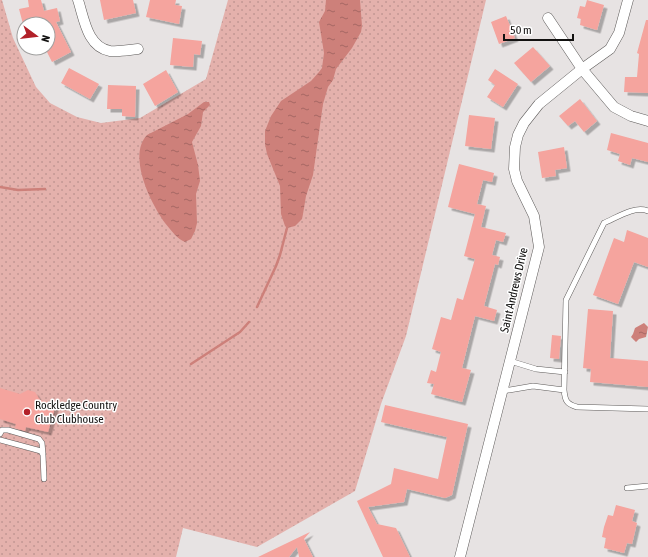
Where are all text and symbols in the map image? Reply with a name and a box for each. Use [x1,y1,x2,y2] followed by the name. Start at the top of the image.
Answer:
[16,16,56,56] north arrow
[504,16,573,42] scale bar
[510,23,532,37] text: 50 m
[39,34,52,43] text: N
[497,246,531,334] street label: Saint Andrews Drive
[35,398,117,426] place label: Rockledge Country Club Clubhouse
[22,407,32,417] marker: Rockledge Country Club Clubhouse

